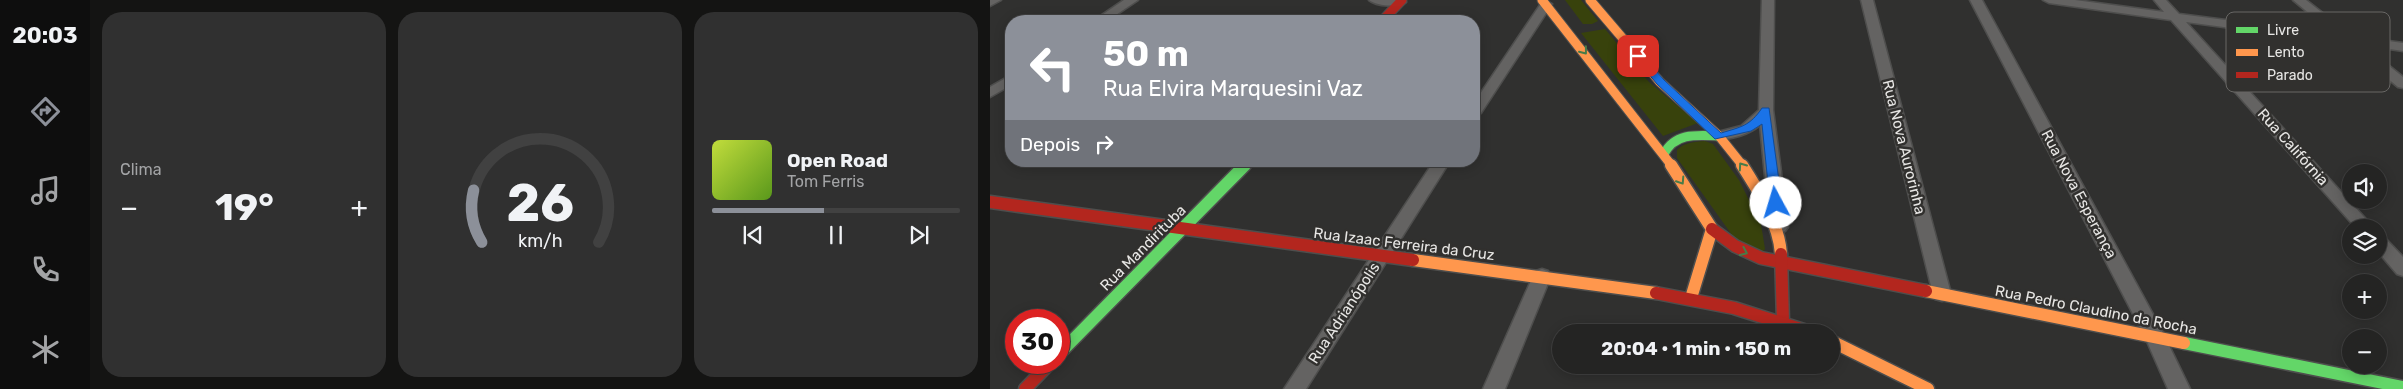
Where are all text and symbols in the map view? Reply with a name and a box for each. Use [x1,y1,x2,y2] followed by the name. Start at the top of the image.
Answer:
[2226,12,2390,92] legend
[12,22,78,49] text: 20:03
[2267,22,2299,39] text: Livre
[1103,33,1189,75] text: 50 m
[1020,35,1085,100] icon: left
[1617,35,1659,77] pin
[1624,42,1652,70] icon: arrive
[2267,44,2304,61] text: Lento
[1578,46,1587,55] one-way arrow
[2267,67,2313,84] text: Parado
[1103,75,1363,102] text: Rua Elvira Marquesini Vaz
[1879,78,1929,216] street label: Rua Nova Aurorinha
[28,94,63,129] icon: directions
[2254,105,2332,189] street label: Rua Califórnia
[2037,127,2121,261] street label: Rua Nova Esperança
[1090,130,1118,158] icon: right
[1020,133,1080,156] text: Depois
[787,149,888,172] text: Open Road
[120,160,161,179] text: Clima
[1740,163,1748,172] one-way arrow
[2342,164,2387,374] map controls
[2342,164,2387,209] button: sound
[506,172,574,234] text: 26
[787,172,864,191] text: Tom Ferris
[28,173,63,208] icon: music
[1675,176,1685,185] one-way arrow
[1749,176,1801,228] position arrow
[215,184,274,230] text: 19°
[120,191,138,224] text: −
[351,191,368,224] text: +
[1096,201,1190,295] street label: Rua Mandirituba
[2342,219,2387,264] button: layers
[739,221,767,249] icon: previous
[822,221,850,249] icon: pause
[905,221,933,249] icon: next
[1313,224,1496,264] street label: Rua Izaac Ferreira da Cruz
[518,230,562,251] text: km/h
[1739,245,1748,256] one-way arrow
[28,252,63,287] icon: phone
[1305,259,1384,367] street label: Rua Adrianópolis
[2342,274,2387,319] button: +
[1994,282,2198,338] street label: Rua Pedro Claudino da Rocha
[1005,309,1070,374] speed limit sign: 30
[2342,329,2387,374] button: −
[28,332,63,367] icon: climate
[1601,337,1791,360] text: 20:04 · 1 min · 150 m

